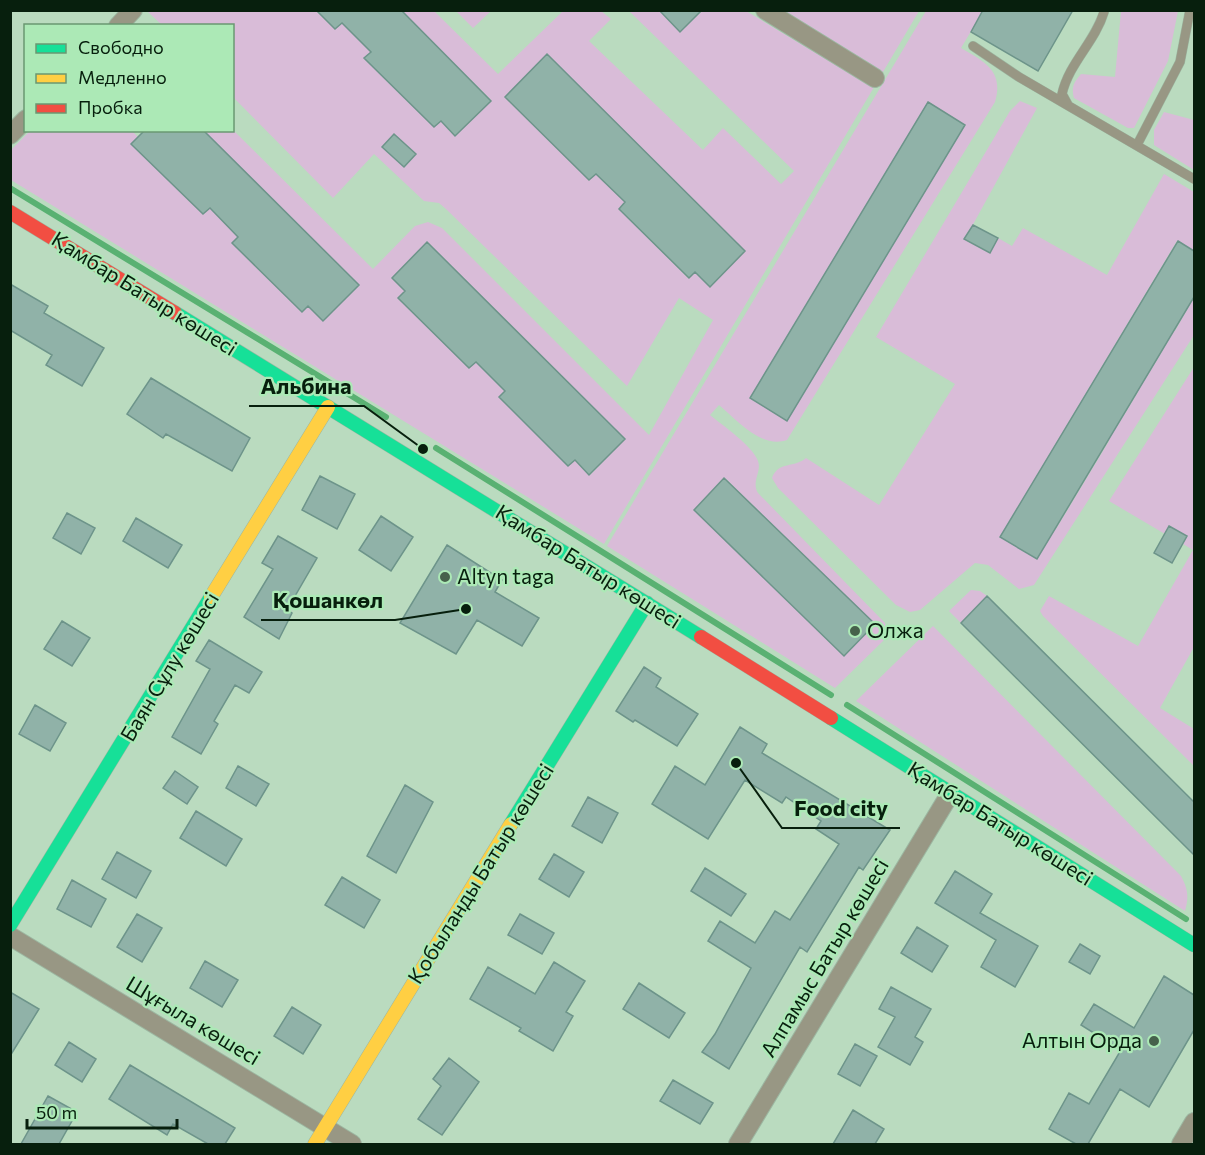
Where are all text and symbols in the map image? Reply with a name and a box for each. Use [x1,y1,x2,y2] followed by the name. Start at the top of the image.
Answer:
[24,24,234,132] legend
[78,36,164,58] text: Свободно
[78,66,167,88] text: Медленно
[78,96,143,118] text: Пробка
[48,225,242,360] street label: Қамбар Батыр көшесі
[249,366,364,406] callout: Альбина
[260,372,352,399] text: Альбина
[492,498,686,633] street label: Қамбар Батыр көшесі
[457,563,554,588] place label: Altyn taga
[438,570,452,584] marker: Altyn taga
[261,580,395,620] callout: Қошанкөл
[273,586,383,613] text: Қошанкөл
[114,587,223,745] street label: Баян Сұлу көшесі
[867,617,924,642] place label: Олжа
[848,624,862,638] marker: Олжа
[904,755,1098,890] street label: Қамбар Батыр көшесі
[402,758,558,988] street label: Қобыланды Батыр көшесі
[782,788,900,828] callout: Food city
[794,794,888,821] text: Food city
[755,853,893,1061] street label: Алпамыс Батыр көшесі
[122,970,265,1070] street label: Шұғыла көшесі
[1022,1027,1142,1052] place label: Алтын Орда
[1147,1034,1161,1048] marker: Алтын Орда
[27,1092,177,1130] scale bar
[36,1101,77,1123] text: 50 m

